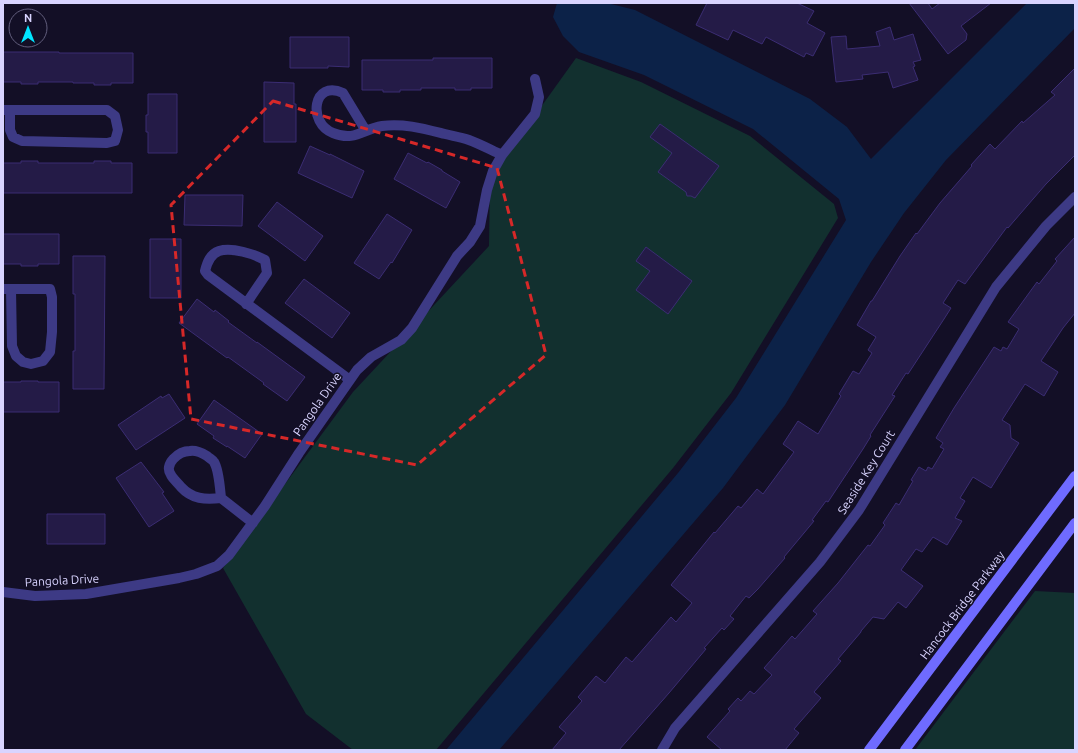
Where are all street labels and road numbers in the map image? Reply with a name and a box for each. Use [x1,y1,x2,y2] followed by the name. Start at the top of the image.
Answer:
[290,370,344,438] street label: Pangola Drive
[835,427,897,516] street label: Seaside Key Court
[917,548,1007,662] street label: Hancock Bridge Parkway
[24,572,100,588] street label: Pangola Drive

